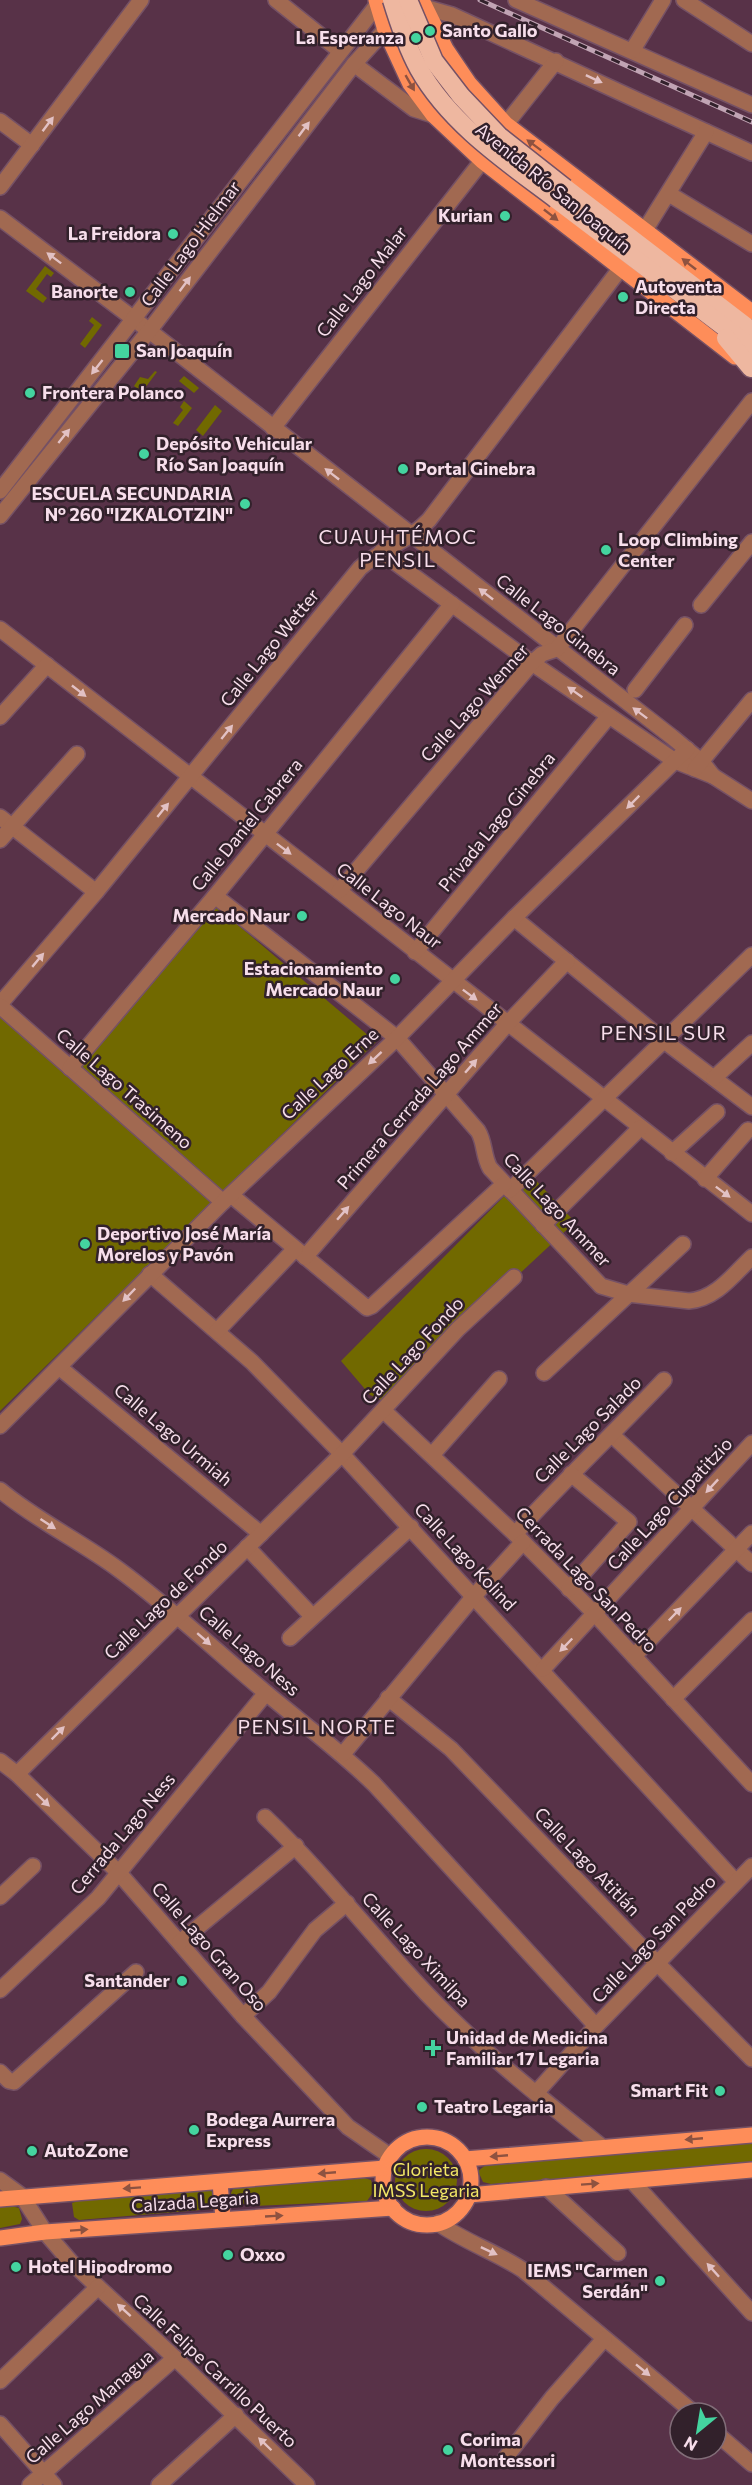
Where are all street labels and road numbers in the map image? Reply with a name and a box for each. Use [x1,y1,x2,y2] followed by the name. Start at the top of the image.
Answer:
[471,118,636,257] street label: Avenida Río San Joaquín
[136,176,245,311] street label: Calle Lago Hielmar
[311,221,411,341] street label: Calle Lago Malar
[492,569,625,680] street label: Calle Lago Ginebra
[215,584,323,711] street label: Calle Lago Wetter
[415,639,533,766] street label: Calle Lago Wenner
[433,747,559,896] street label: Privada Lago Ginebra
[186,754,306,895] street label: Calle Daniel Cabrera
[333,857,447,953] street label: Calle Lago Naur
[332,997,507,1193] street label: Primera Cerrada Lago Ammer
[52,1023,197,1153] street label: Calle Lago Trasimeno
[276,1023,383,1124] street label: Calle Lago Erne
[499,1148,616,1271] street label: Calle Lago Ammer
[357,1292,468,1409] street label: Calle Lago Fondo
[529,1371,645,1487] street label: Calle Lago Salado
[110,1378,237,1490] street label: Calle Lago Urmiah
[602,1432,736,1574] street label: Calle Lago Cupatitzio
[410,1498,521,1615] street label: Calle Lago Kolind
[511,1502,662,1657] street label: Cerrada Lago San Pedro
[99,1535,232,1664] street label: Calle Lago de Fondo
[195,1600,305,1700] street label: Calle Lago Ness
[65,1768,179,1899] street label: Cerrada Lago Ness
[530,1802,645,1920] street label: Calle Lago Atitlán
[586,1870,720,2007] street label: Calle Lago San Pedro
[148,1877,272,2016] street label: Calle Lago Gran Oso
[358,1887,476,2011] street label: Calle Lago Ximilpa
[130,2186,260,2216] street label: Calzada Legaria
[129,2289,302,2452] street label: Calle Felipe Carrillo Puerto
[21,2345,158,2468] street label: Calle Lago Managua

